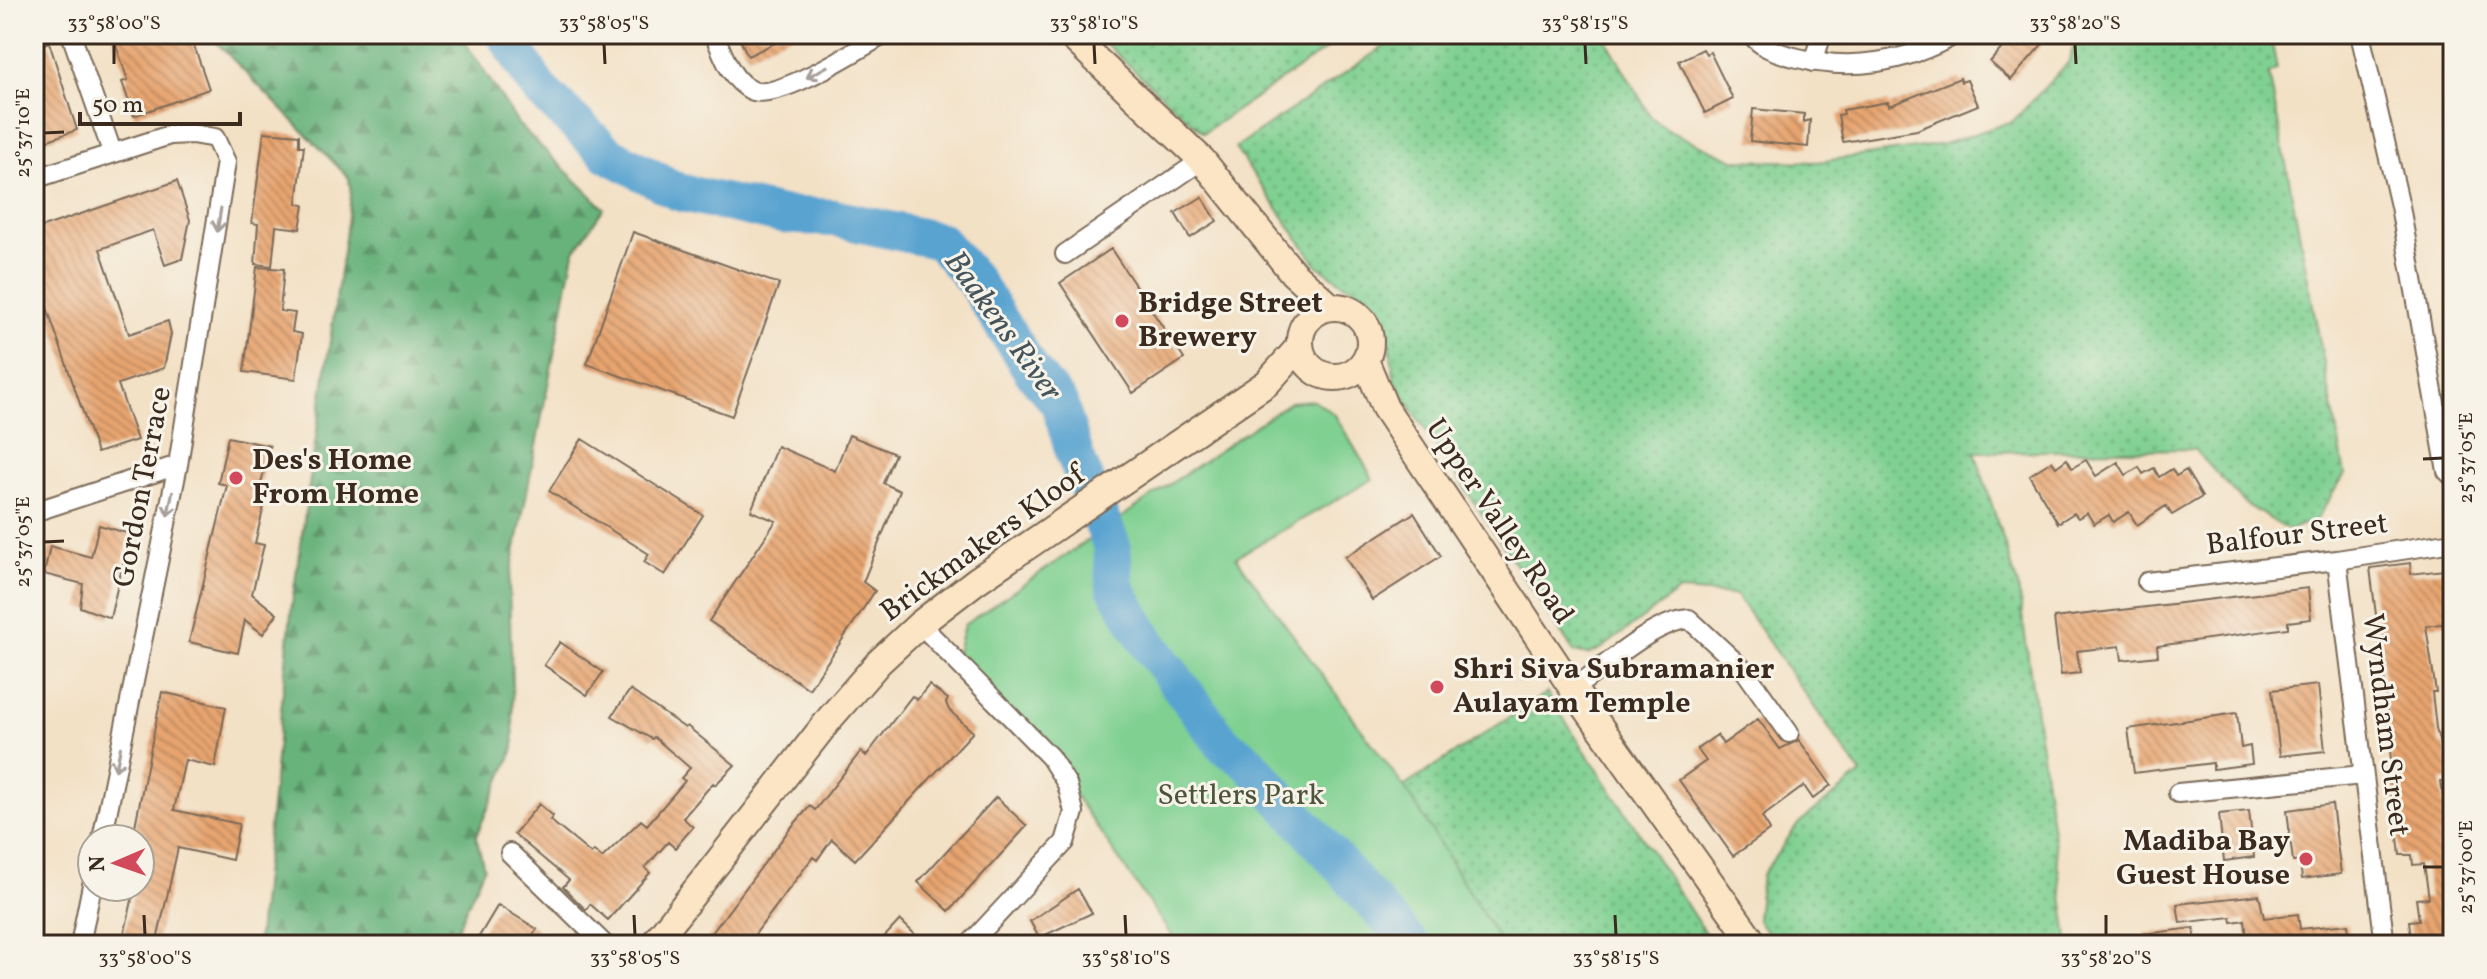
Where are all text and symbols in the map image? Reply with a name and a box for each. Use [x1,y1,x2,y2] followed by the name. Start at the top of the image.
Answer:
[67,10,161,38] text: 33°58'00"S
[559,10,649,38] text: 33°58'05"S
[1049,10,1139,38] text: 33°58'10"S
[1541,10,1629,38] text: 33°58'15"S
[2029,10,2121,38] text: 33°58'20"S
[806,64,829,80] one-way arrow
[80,76,240,126] scale bar
[10,88,38,178] text: 25°37'10"E
[92,89,144,123] text: 50 m
[211,207,226,233] one-way arrow
[932,243,1072,412] water label: Baakens River
[1138,283,1323,359] place label: Bridge Street Brewery
[1113,312,1131,330] marker: Bridge Street Brewery
[103,383,183,591] street label: Gordon Terrace
[1414,411,1584,633] street label: Upper Valley Road
[2453,412,2481,504] text: 25°37'05"E
[252,440,419,516] place label: Des's Home From Home
[872,454,1096,633] street label: Brickmakers Kloof
[227,469,245,487] marker: Des's Home From Home
[162,491,177,517] one-way arrow
[10,496,38,588] text: 25°37'05"E
[2204,503,2390,567] street label: Balfour Street
[2351,611,2419,839] street label: Wyndham Street
[1453,649,1775,725] place label: Shri Siva Subramanier Aulayam Temple
[1428,678,1446,696] marker: Shri Siva Subramanier Aulayam Temple
[110,746,125,771] one-way arrow
[1157,775,1325,817] park label: Settlers Park
[2453,820,2481,914] text: 25°37'00"E
[2116,821,2290,897] place label: Madiba Bay Guest House
[76,823,156,903] north arrow
[2297,850,2315,868] marker: Madiba Bay Guest House
[83,855,114,872] text: N
[98,945,192,973] text: 33°58'00"S
[590,945,680,973] text: 33°58'05"S
[1081,945,1171,973] text: 33°58'10"S
[1572,945,1660,973] text: 33°58'15"S
[2060,945,2152,973] text: 33°58'20"S

